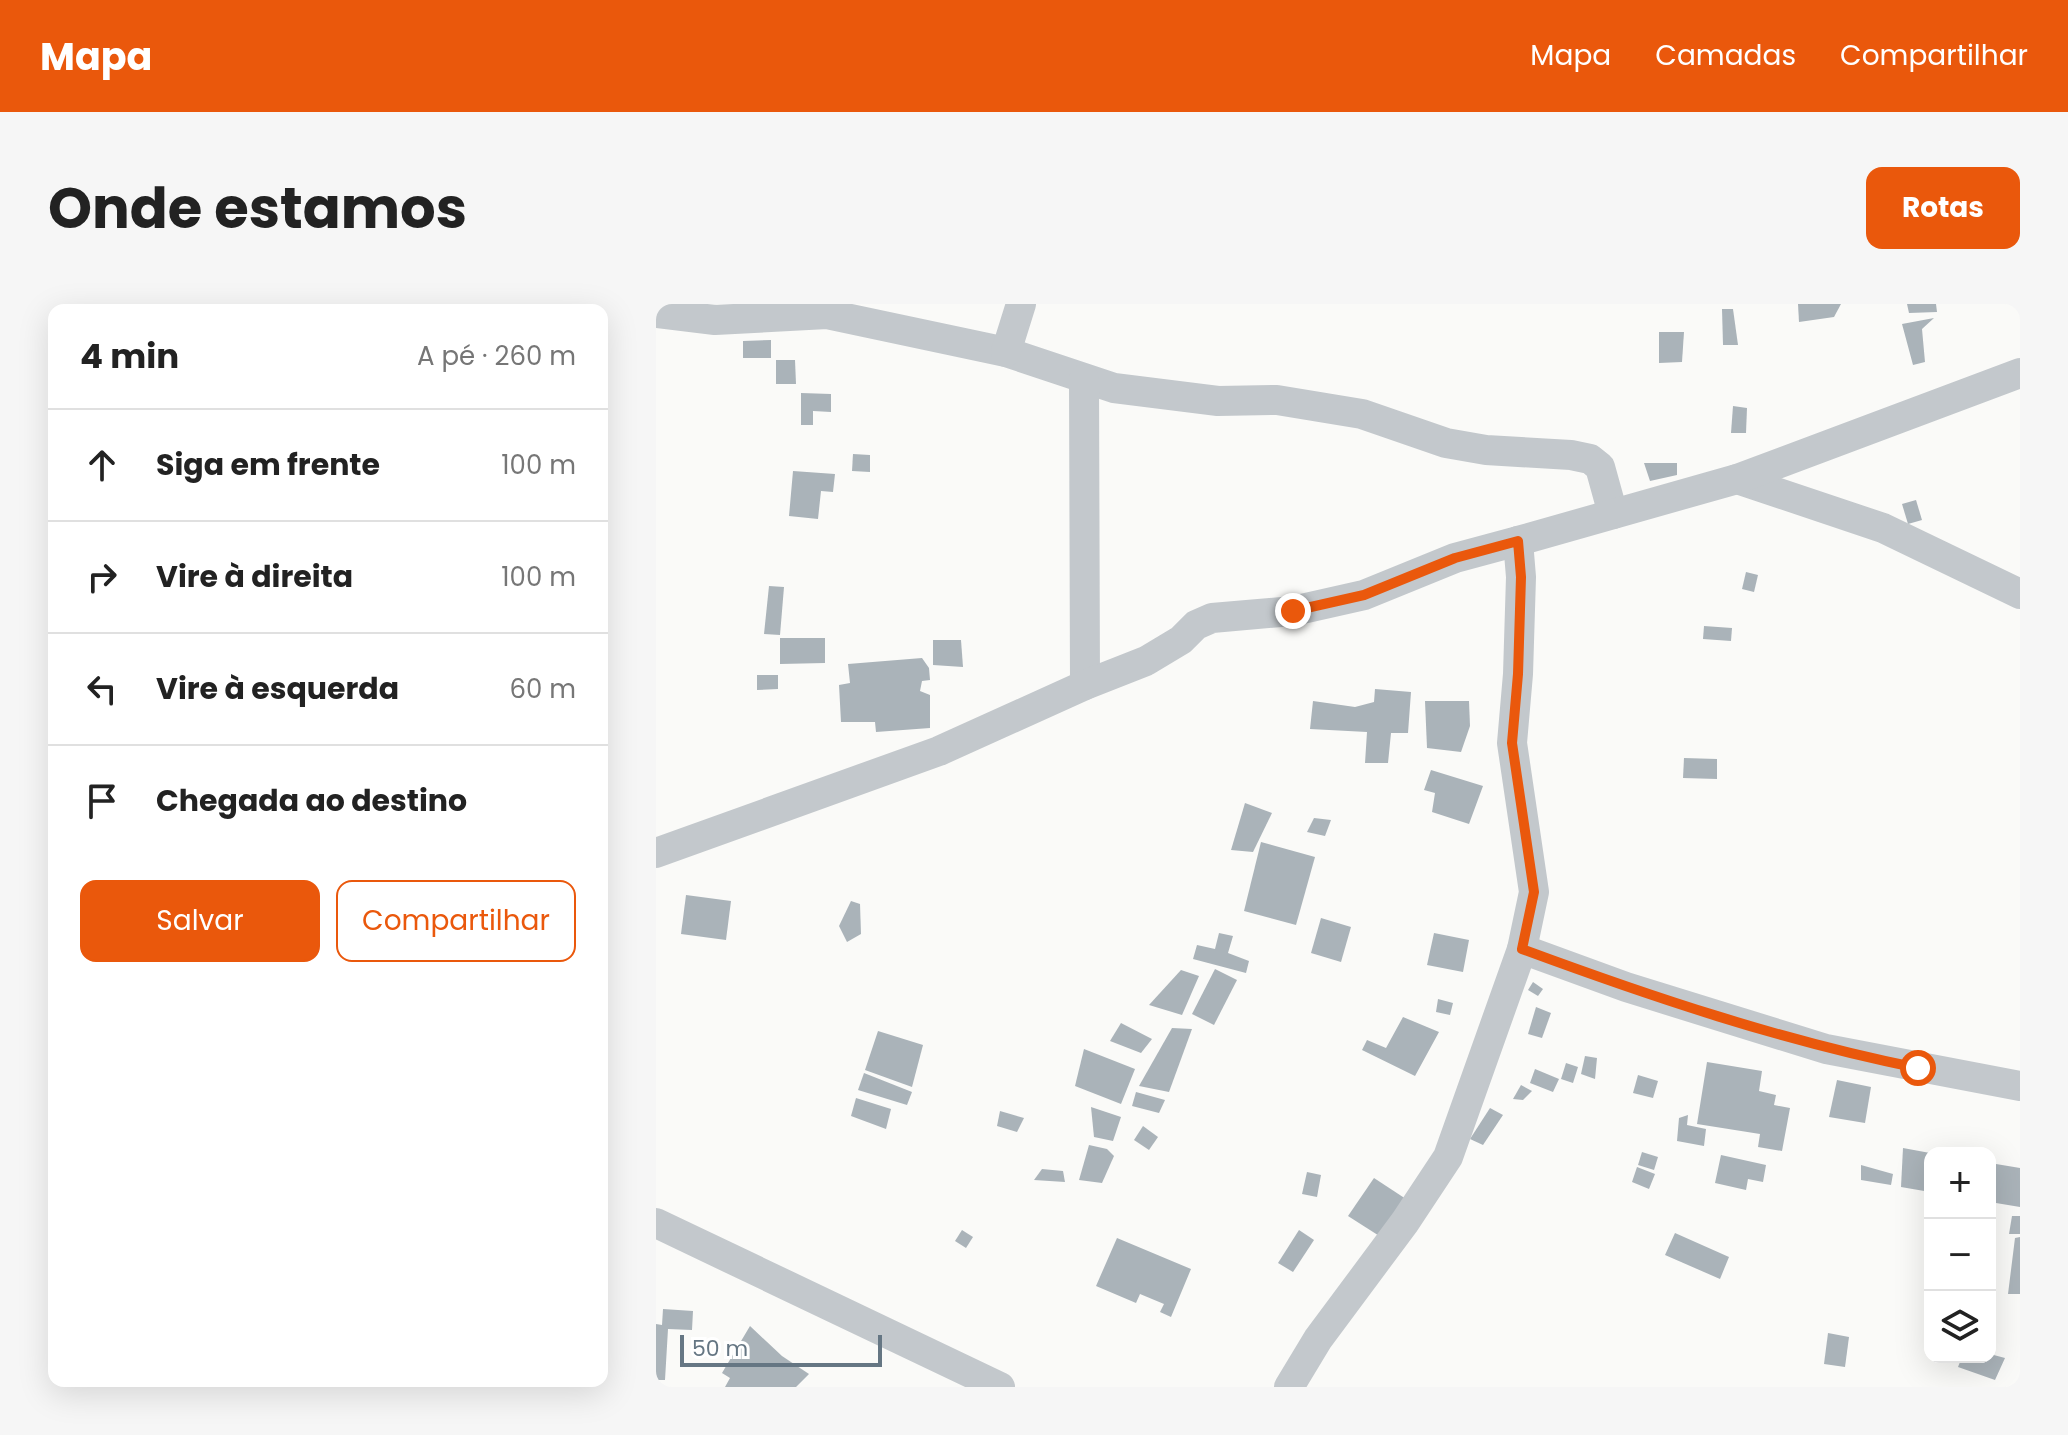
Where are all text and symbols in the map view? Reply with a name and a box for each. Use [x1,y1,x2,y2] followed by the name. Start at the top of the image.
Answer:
[40,30,152,83] text: Mapa
[1530,36,1611,75] text: Mapa
[1655,36,1796,75] text: Camadas
[1840,36,2028,75] text: Compartilhar
[1866,167,2020,249] button: Rotas
[48,169,467,248] text: Onde estamos
[80,332,179,380] text: 4 min
[417,338,576,374] text: A pé · 260 m
[80,443,124,487] icon: ahead
[156,443,380,486] text: Siga em frente
[501,447,576,483] text: 100 m
[80,555,124,599] icon: right
[156,555,353,598] text: Vire à direita
[501,559,576,595] text: 100 m
[1275,593,1311,629] route end
[80,667,124,711] icon: left
[156,667,399,710] text: Vire à esquerda
[509,671,576,707] text: 60 m
[80,779,124,823] icon: arrive
[156,779,467,822] text: Chegada ao destino
[80,880,320,962] button: Salvar
[336,880,576,962] button: Compartilhar
[1900,1050,1936,1086] route start
[1924,1147,1996,1363] map controls
[1924,1147,1996,1219] button: +
[1924,1219,1996,1291] button: −
[1924,1291,1996,1363] button: layers
[680,1331,882,1367] scale bar
[692,1333,748,1364] text: 50 m

